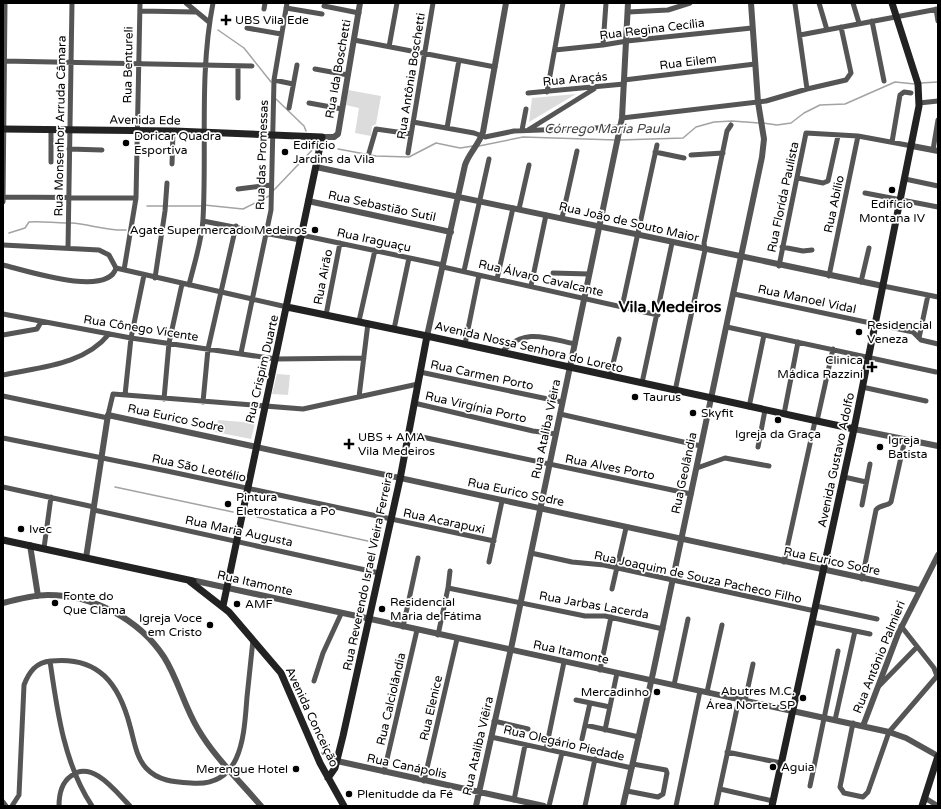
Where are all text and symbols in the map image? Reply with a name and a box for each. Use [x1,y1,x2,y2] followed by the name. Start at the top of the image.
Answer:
[394,12,428,140] street label: Rua Antônia Boschetti
[235,13,309,27] place label: UBS Vila Ede
[220,14,232,26] marker: UBS Vila Ede
[599,16,705,42] street label: Rua Regina Cecília
[322,18,354,120] street label: Rua Ida Boschetti
[120,26,136,104] street label: Rua Bentureli
[51,35,69,217] street label: Rua Monsenhor Arruda Câmara
[659,52,717,72] street label: Rua Eilem
[542,69,608,89] street label: Rua Araçás
[253,99,271,210] street label: Rua das Promessas
[109,112,181,128] street label: Avenida Ede
[544,121,671,137] water label: Córrego Maria Paula
[134,129,221,157] place label: Doricar Quadra Esportiva
[121,138,131,148] marker: Doricar Quadra Esportiva
[293,138,375,166] place label: Edifício Jardins da Vila
[764,140,802,254] street label: Rua Florída Paulista
[280,147,290,157] marker: Edifício Jardins da Vila
[821,174,847,234] street label: Rua Abílio
[887,185,897,195] marker: Edifício Montana IV
[327,188,437,224] street label: Rua Sebastião Sutil
[859,197,926,225] place label: Edifício Montana IV
[558,199,701,245] street label: Rua João de Souto Maior
[130,223,307,237] place label: Agate Supermercado Medeiros
[310,225,320,235] marker: Agate Supermercado Medeiros
[336,225,412,255] street label: Rua Iraguaçu
[311,248,335,306] street label: Rua Airão
[477,257,605,299] street label: Rua Álvaro Cavalcante
[757,282,857,316] street label: Rua Manoel Vidal
[619,297,722,317] district label: Vila Medeiros
[83,312,200,344] street label: Rua Cônego Vicente
[243,313,281,425] street label: Rua Crispim Duarte
[433,318,625,376] street label: Avenida Nossa Senhora do Loreto
[867,318,932,346] place label: Residencial Veneza
[854,327,864,337] marker: Residencial Veneza
[777,353,863,381] place label: Clinica Mádica Razzini
[429,357,535,393] street label: Rua Carmen Porto
[866,361,878,373] marker: Clinica Mádica Razzini
[529,378,563,480] street label: Rua Ataliba Viêira
[424,389,528,425] street label: Rua Virgínia Porto
[643,390,681,404] place label: Taurus
[815,391,857,529] street label: Avenida Gustavo Adolfo
[630,392,640,402] marker: Taurus
[126,401,226,435] street label: Rua Eurico Sodre
[701,406,734,420] place label: Skyfit
[688,408,698,418] marker: Skyfit
[773,415,783,425] marker: Igreja da Graça
[735,427,821,441] place label: Igreja da Graça
[358,430,435,458] place label: UBS + AMA Vila Medeiros
[669,431,699,515] street label: Rua Geolândia
[888,433,928,461] place label: Igreja Batista
[343,438,355,450] marker: UBS + AMA Vila Medeiros
[875,442,885,452] marker: Igreja Batista
[151,451,247,485] street label: Rua São Leotélio
[564,451,656,483] street label: Rua Alves Porto
[340,470,396,672] street label: Rua Reverendo Israel Vieira Ferreira
[466,475,566,509] street label: Rua Eurico Sodre
[236,490,336,518] place label: Pintura Eletrostatica a Po
[223,499,233,509] marker: Pintura Eletrostatica a Po
[402,506,486,536] street label: Rua Acarapuxi
[184,513,294,549] street label: Rua Maria Augusta
[29,522,52,536] place label: Ivec
[16,524,26,534] marker: Ivec
[782,544,882,578] street label: Rua Eurico Sodre
[593,548,803,606] street label: Rua Joaquim de Souza Pacheco Filho
[216,568,294,599] street label: Rua Itamonte
[538,588,650,622] street label: Rua Jarbas Lacerda
[63,589,126,617] place label: Fonte do Que Clama
[390,595,482,623] place label: Residencial Maria de Fátima
[245,597,273,611] place label: AMF
[50,598,60,608] marker: Fonte do Que Clama
[232,599,242,609] marker: AMF
[850,599,908,715] street label: Rua Antônio Palmieri
[377,604,387,614] marker: Residencial Maria de Fátima
[139,611,202,639] place label: Igreja Voce em Cristo
[205,620,215,630] marker: Igreja Voce em Cristo
[532,637,610,667] street label: Rua Itamonte
[374,651,408,747] street label: Rua Calciolândia
[283,665,341,769] street label: Avenida Conceição
[417,674,445,742] street label: Rua Elenice
[706,684,795,712] place label: Abutres M.C. Área Norte - SP
[581,685,649,699] place label: Mercadinho
[652,687,662,697] marker: Mercadinho
[798,693,808,703] marker: Abutres M.C. Área Norte - SP
[460,695,496,797] street label: Rua Ataliba Viêira
[502,722,626,764] street label: Rua Olegário Piedade
[366,751,449,781] street label: Rua Canápolis
[781,760,814,774] place label: Aguia
[196,762,288,776] place label: Merengue Hotel
[768,762,778,772] marker: Aguia
[291,764,301,774] marker: Merengue Hotel
[357,787,453,801] place label: Plenitudde da Fé
[344,789,354,799] marker: Plenitudde da Fé

